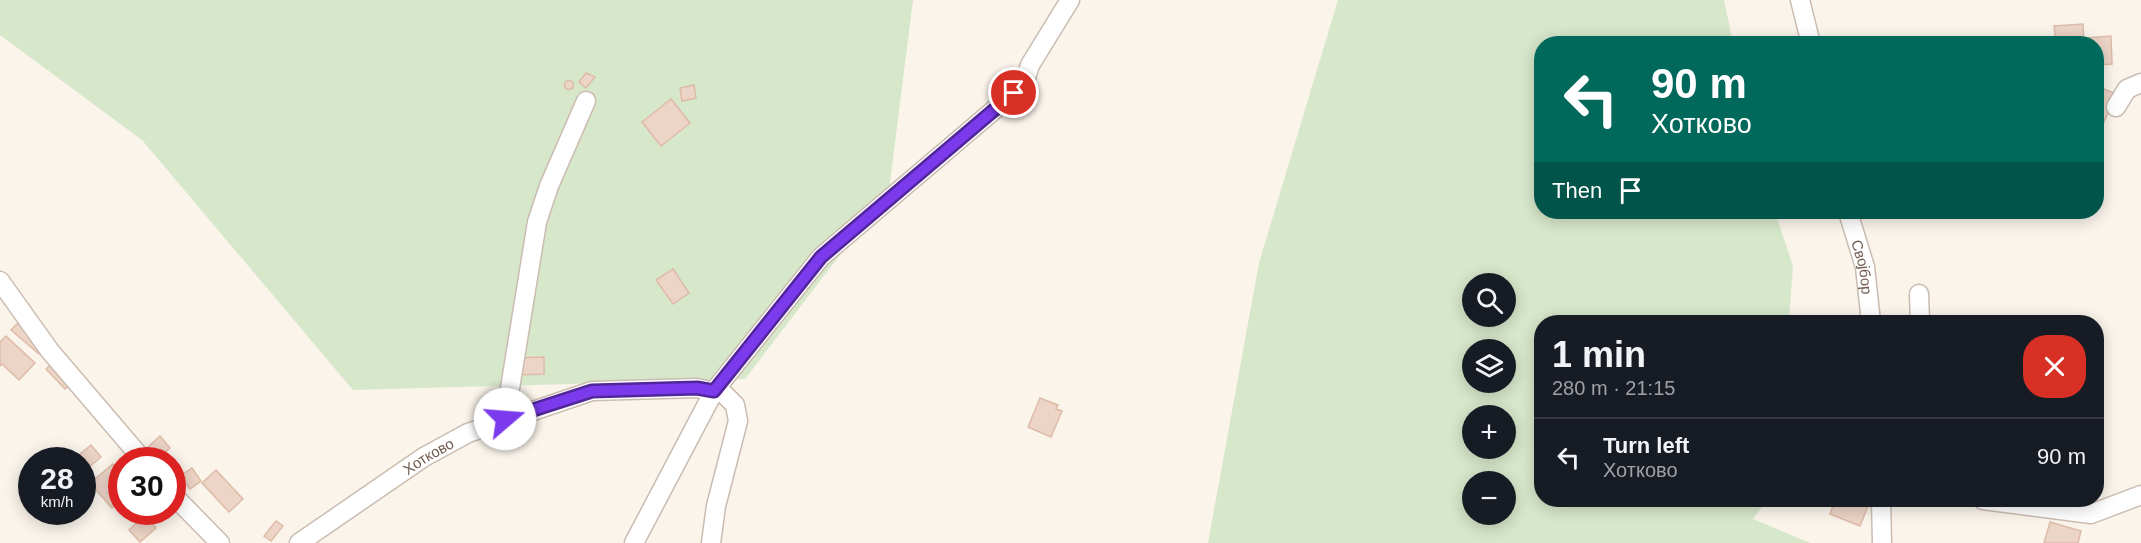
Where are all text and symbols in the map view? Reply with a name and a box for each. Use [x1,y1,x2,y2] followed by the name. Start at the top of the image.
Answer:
[1552,60,1630,138] icon: left
[1651,60,1747,107] text: 90 m
[988,67,1039,118] pin
[997,76,1030,109] icon: arrive
[1651,109,1752,139] text: Хотково
[1614,174,1647,207] icon: arrive
[1552,178,1602,203] text: Then
[1848,237,1876,295] street label: Својбор
[1462,273,1516,525] map controls
[1462,273,1516,327] button: search
[1552,334,1646,375] text: 1 min
[2023,335,2086,398] button: close
[1462,339,1516,393] button: layers
[1552,377,1675,399] text: 280 m · 21:15
[473,387,537,451] position arrow
[1462,405,1516,459] button: +
[1603,433,1689,458] text: Turn left
[400,434,456,477] street label: Хотково
[1552,441,1585,474] icon: left
[2037,444,2086,469] text: 90 m
[108,447,186,525] speed limit sign: 30
[1603,459,1678,481] text: Хотково
[40,462,74,495] text: 28
[1462,471,1516,525] button: −
[41,493,73,510] text: km/h

